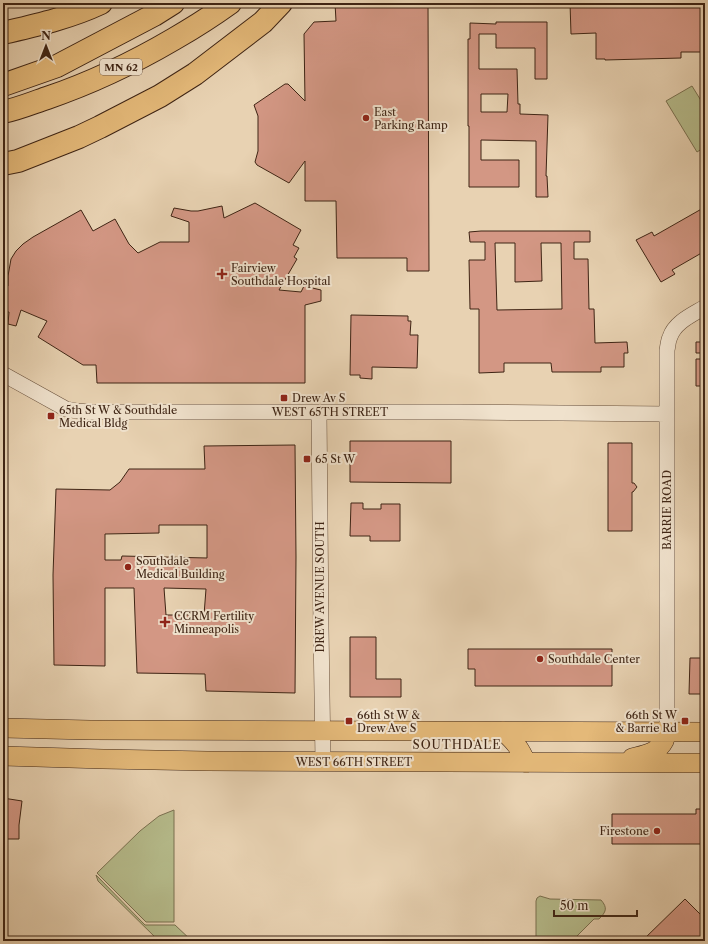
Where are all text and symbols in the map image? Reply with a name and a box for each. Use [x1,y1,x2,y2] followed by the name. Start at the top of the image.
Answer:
[26,26,66,66] north arrow
[41,29,51,43] text: N
[100,59,142,75] road number: MN 62
[374,105,448,132] place label: East Parking Ramp
[361,113,371,123] marker: East Parking Ramp
[231,261,331,288] place label: Fairview Southdale Hospital
[216,268,228,280] marker: Fairview Southdale Hospital
[292,391,345,405] place label: Drew Av S
[279,393,289,403] marker: Drew Av S
[59,403,177,430] place label: 65th St W & Southdale Medical Bldg
[271,405,389,419] street label: WEST 65TH STREET
[46,411,56,421] marker: 65th St W & Southdale Medical Bldg
[315,452,356,466] place label: 65 St W
[302,454,312,464] marker: 65 St W
[660,470,674,550] street label: BARRIE ROAD
[313,521,327,653] street label: DREW AVENUE SOUTH
[136,554,225,581] place label: Southdale Medical Building
[123,562,133,572] marker: Southdale Medical Building
[174,609,255,636] place label: CCRM Fertility Minneapolis
[159,616,171,628] marker: CCRM Fertility Minneapolis
[548,652,640,666] place label: Southdale Center
[535,654,545,664] marker: Southdale Center
[357,708,420,735] place label: 66th St W & Drew Ave S
[615,708,678,735] place label: 66th St W & Barrie Rd
[344,716,354,726] marker: 66th St W & Drew Ave S
[680,716,690,726] marker: 66th St W & Barrie Rd
[413,737,501,752] district label: SOUTHDALE
[295,755,413,769] street label: WEST 66TH STREET
[599,824,649,838] place label: Firestone
[652,826,662,836] marker: Firestone
[554,892,637,918] scale bar
[560,898,589,913] text: 50 m

